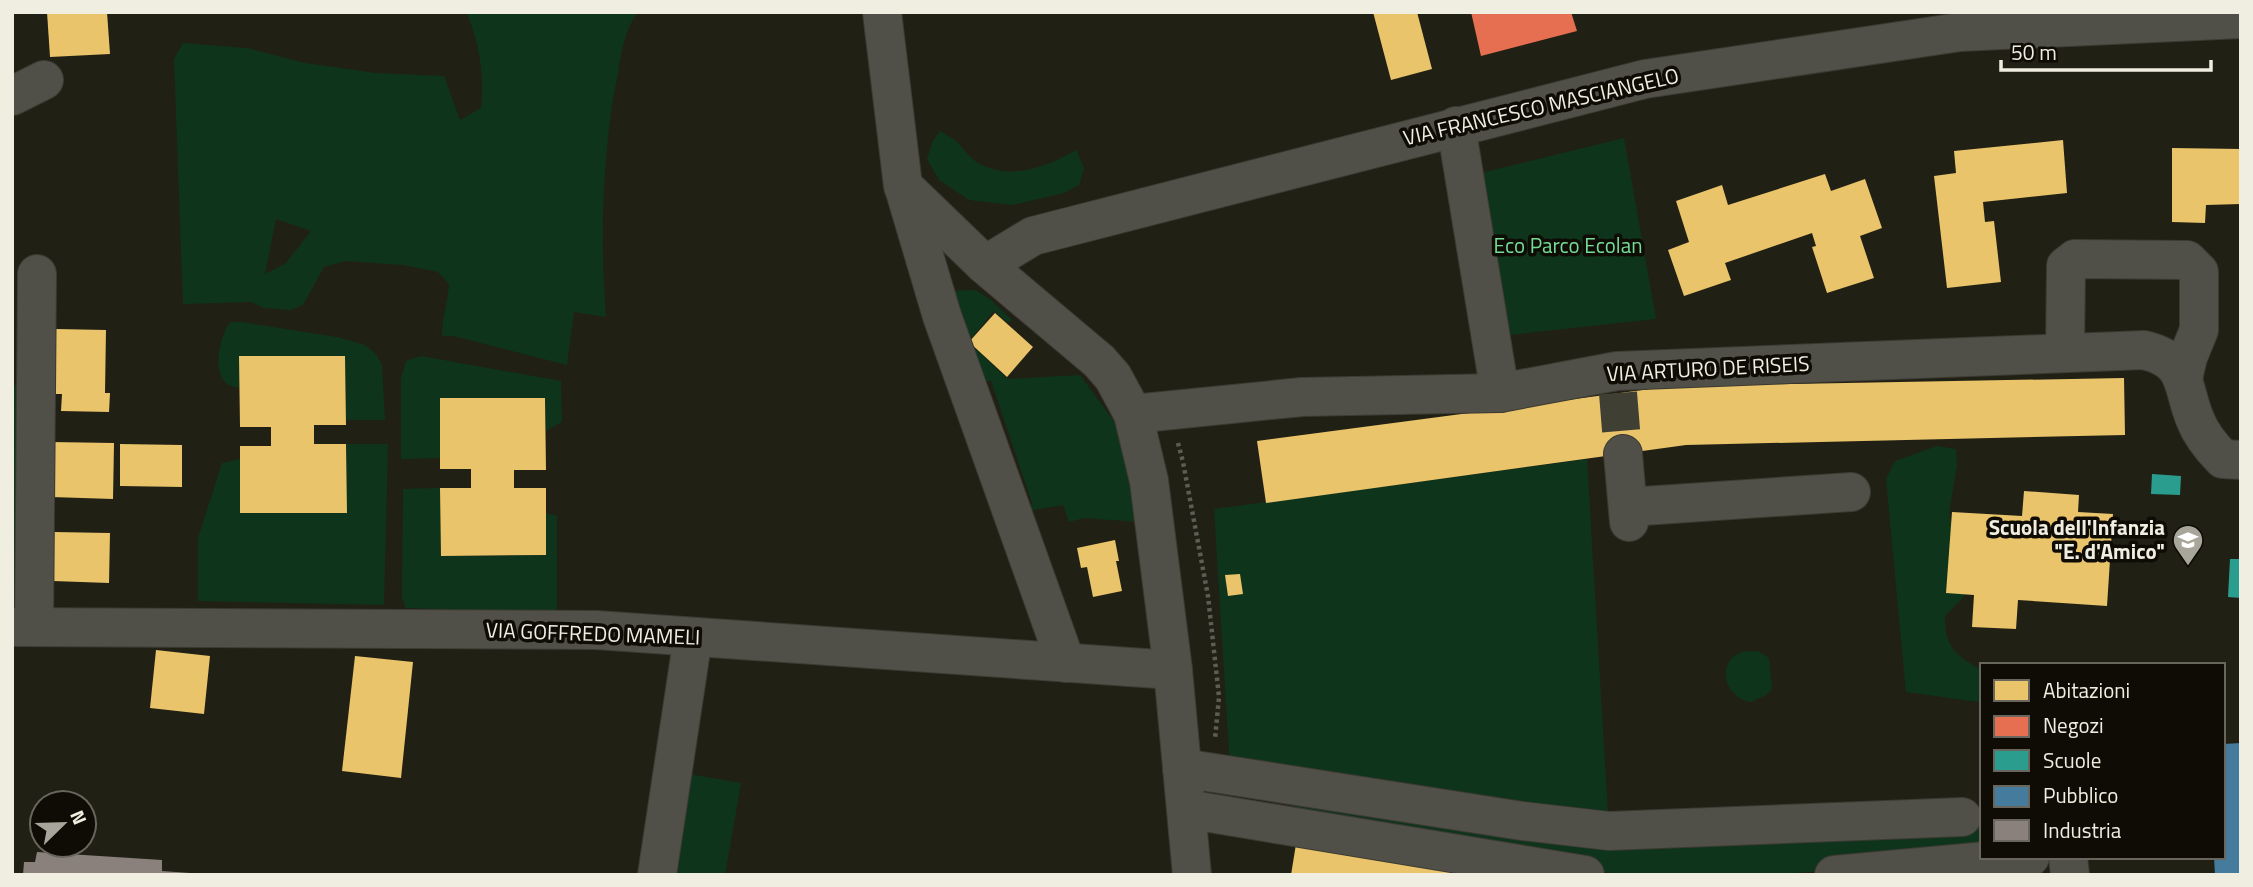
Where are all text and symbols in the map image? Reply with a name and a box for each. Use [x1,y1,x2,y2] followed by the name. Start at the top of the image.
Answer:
[2001,28,2211,72] scale bar
[2011,36,2057,68] text: 50 m
[1400,59,1682,153] street label: VIA FRANCESCO MASCIANGELO
[1493,229,1643,261] park label: Eco Parco Ecolan
[1606,347,1810,389] street label: VIA ARTURO DE RISEIS
[1989,511,2165,567] place label: Scuola dell'Infanzia "E. d'Amico"
[2171,523,2205,567] school or university icon: Scuola dell'Infanzia "E. d'Amico"
[485,613,701,653] street label: VIA GOFFREDO MAMELI
[1980,663,2225,859] legend
[2043,674,2130,706] text: Abitazioni
[2043,709,2104,741] text: Negozi
[2043,744,2101,776] text: Scuole
[2043,779,2118,811] text: Pubblico
[28,789,98,859] north arrow
[63,805,95,829] text: N
[2043,814,2122,846] text: Industria

